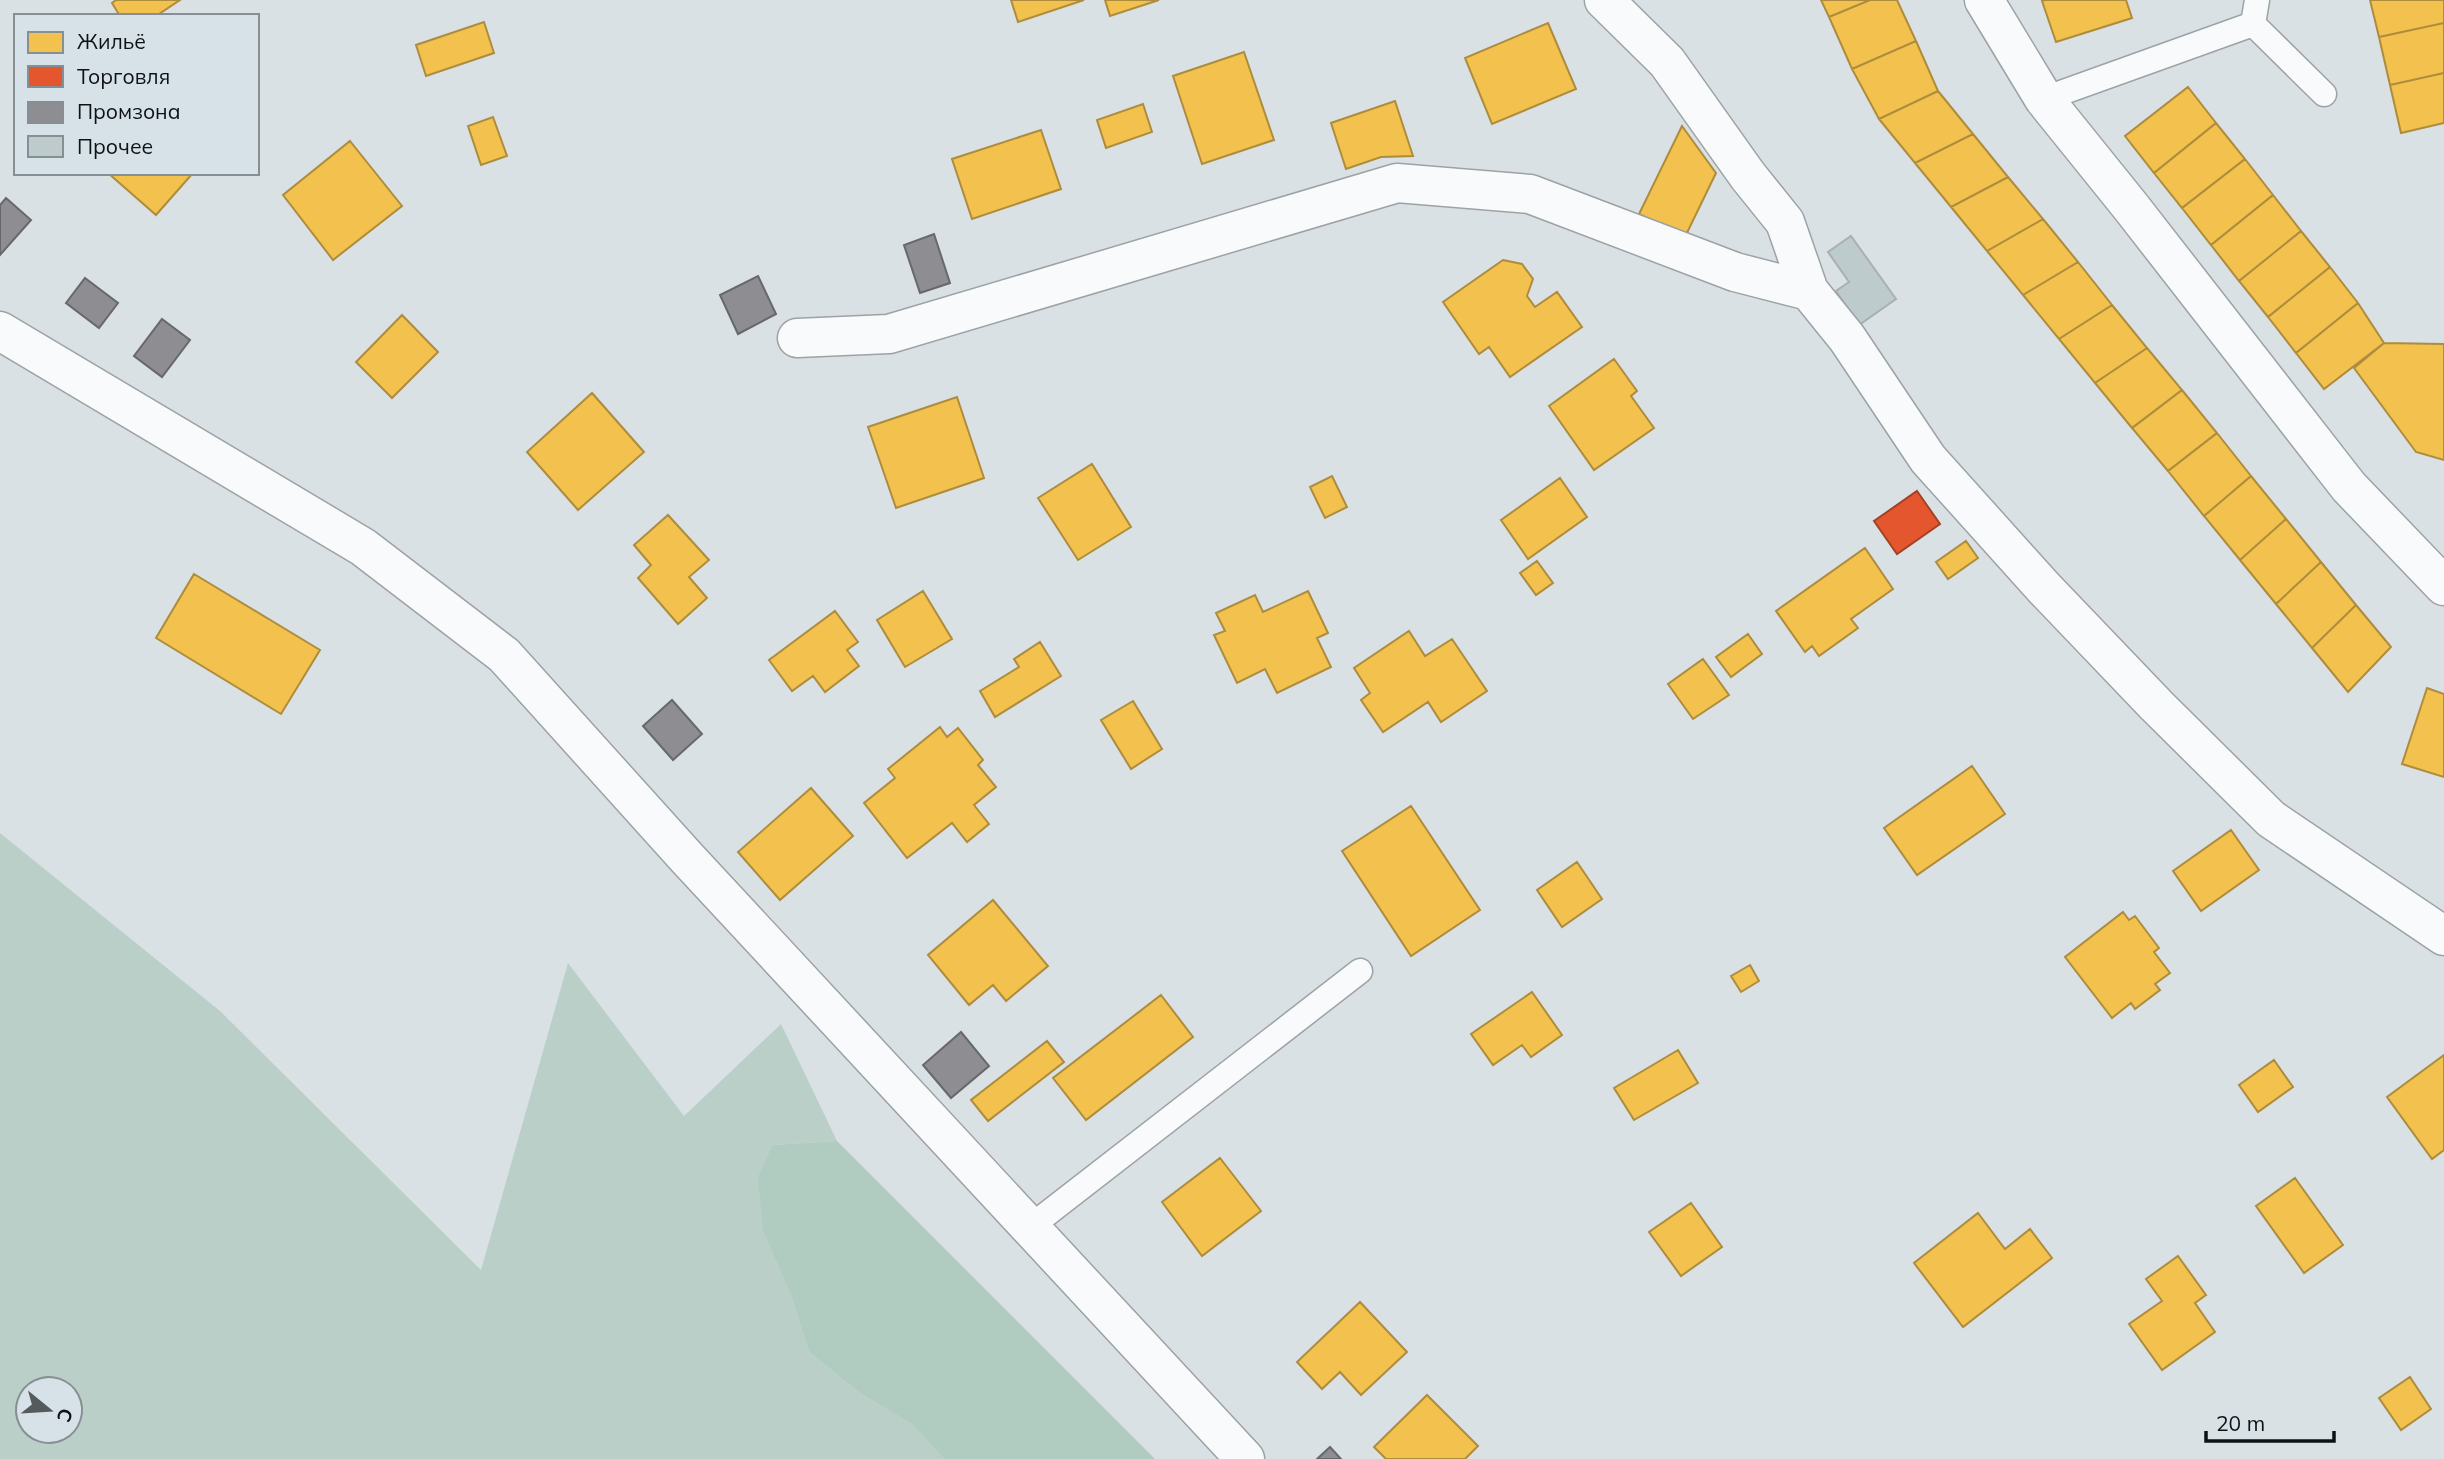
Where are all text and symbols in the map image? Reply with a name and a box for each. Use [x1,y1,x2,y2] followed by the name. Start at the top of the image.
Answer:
[14,14,259,175] legend
[77,28,146,54] text: Жильё
[77,63,170,89] text: Торговля
[77,98,180,124] text: Промзона
[77,133,153,159] text: Прочее
[14,1375,84,1445] north arrow
[2206,1400,2334,1444] scale bar
[52,1405,79,1425] text: С
[2216,1410,2265,1436] text: 20 m

